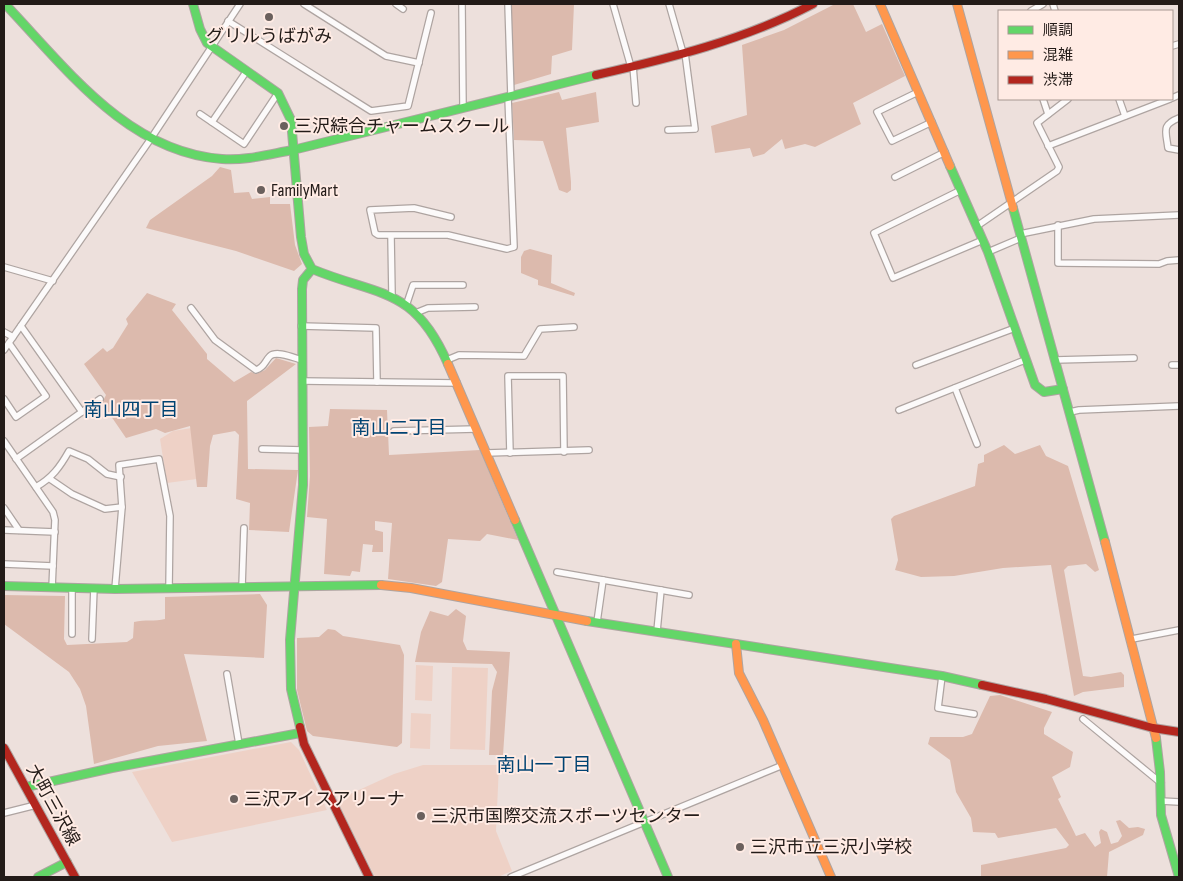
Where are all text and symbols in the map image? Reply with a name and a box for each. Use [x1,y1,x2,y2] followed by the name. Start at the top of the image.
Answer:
[998,10,1173,100] legend
[263,11,275,23] marker: グリルうばがみ
[1043,21,1073,40] text: 順調
[206,26,332,47] place label: グリルうばがみ
[1043,46,1073,65] text: 混雑
[1043,71,1073,90] text: 渋滞
[294,116,509,137] place label: 三沢綜合チャームスクール
[278,120,290,132] marker: 三沢綜合チャームスクール
[271,180,339,201] place label: FamilyMart
[255,184,267,196] marker: FamilyMart
[83,399,179,422] district label: 南山四丁目
[351,417,447,440] district label: 南山二丁目
[496,754,592,777] district label: 南山一丁目
[22,761,84,849] street label: 大町三沢線
[244,789,405,810] place label: 三沢アイスアリーナ
[228,793,240,805] marker: 三沢アイスアリーナ
[431,806,701,827] place label: 三沢市国際交流スポーツセンター
[415,810,427,822] marker: 三沢市国際交流スポーツセンター
[750,837,912,858] place label: 三沢市立三沢小学校
[734,841,746,853] marker: 三沢市立三沢小学校

